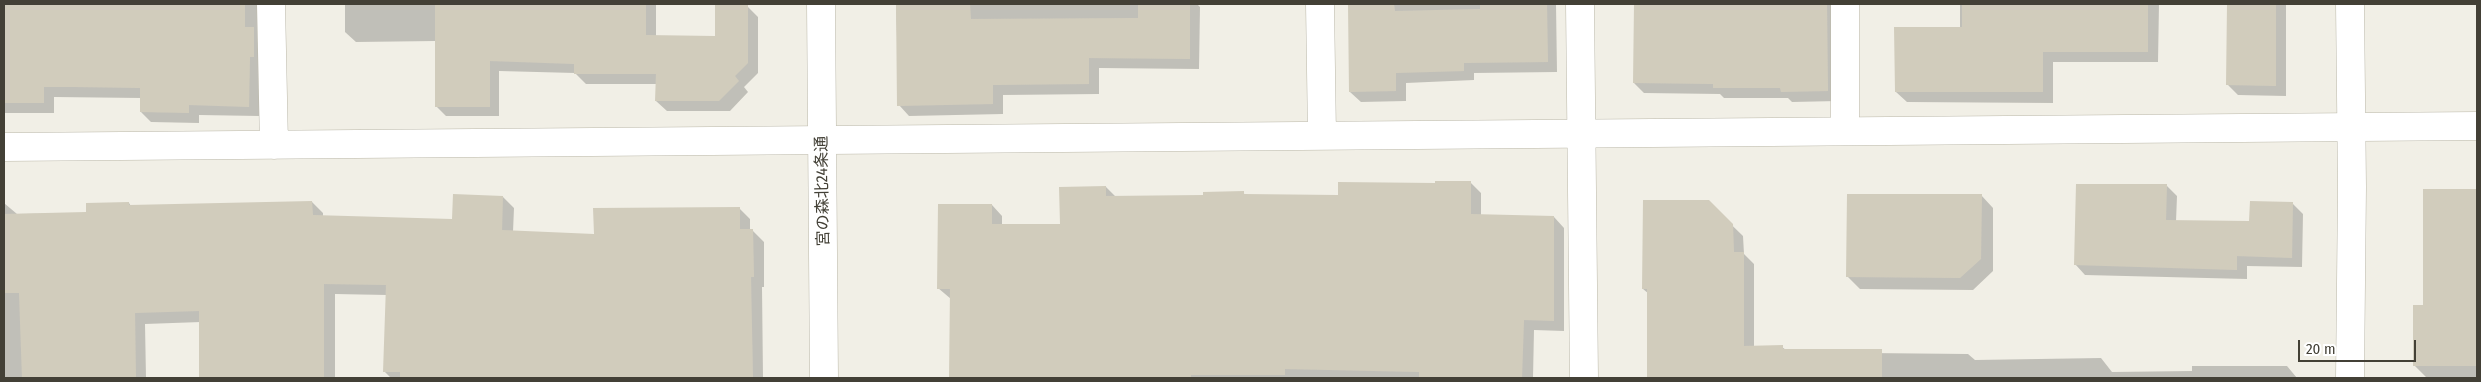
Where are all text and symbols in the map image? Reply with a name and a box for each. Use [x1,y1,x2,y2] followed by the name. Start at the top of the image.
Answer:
[812,136,834,246] street label: 宮の森北24条通
[2301,330,2418,362] scale bar
[2306,340,2336,358] text: 20 m

